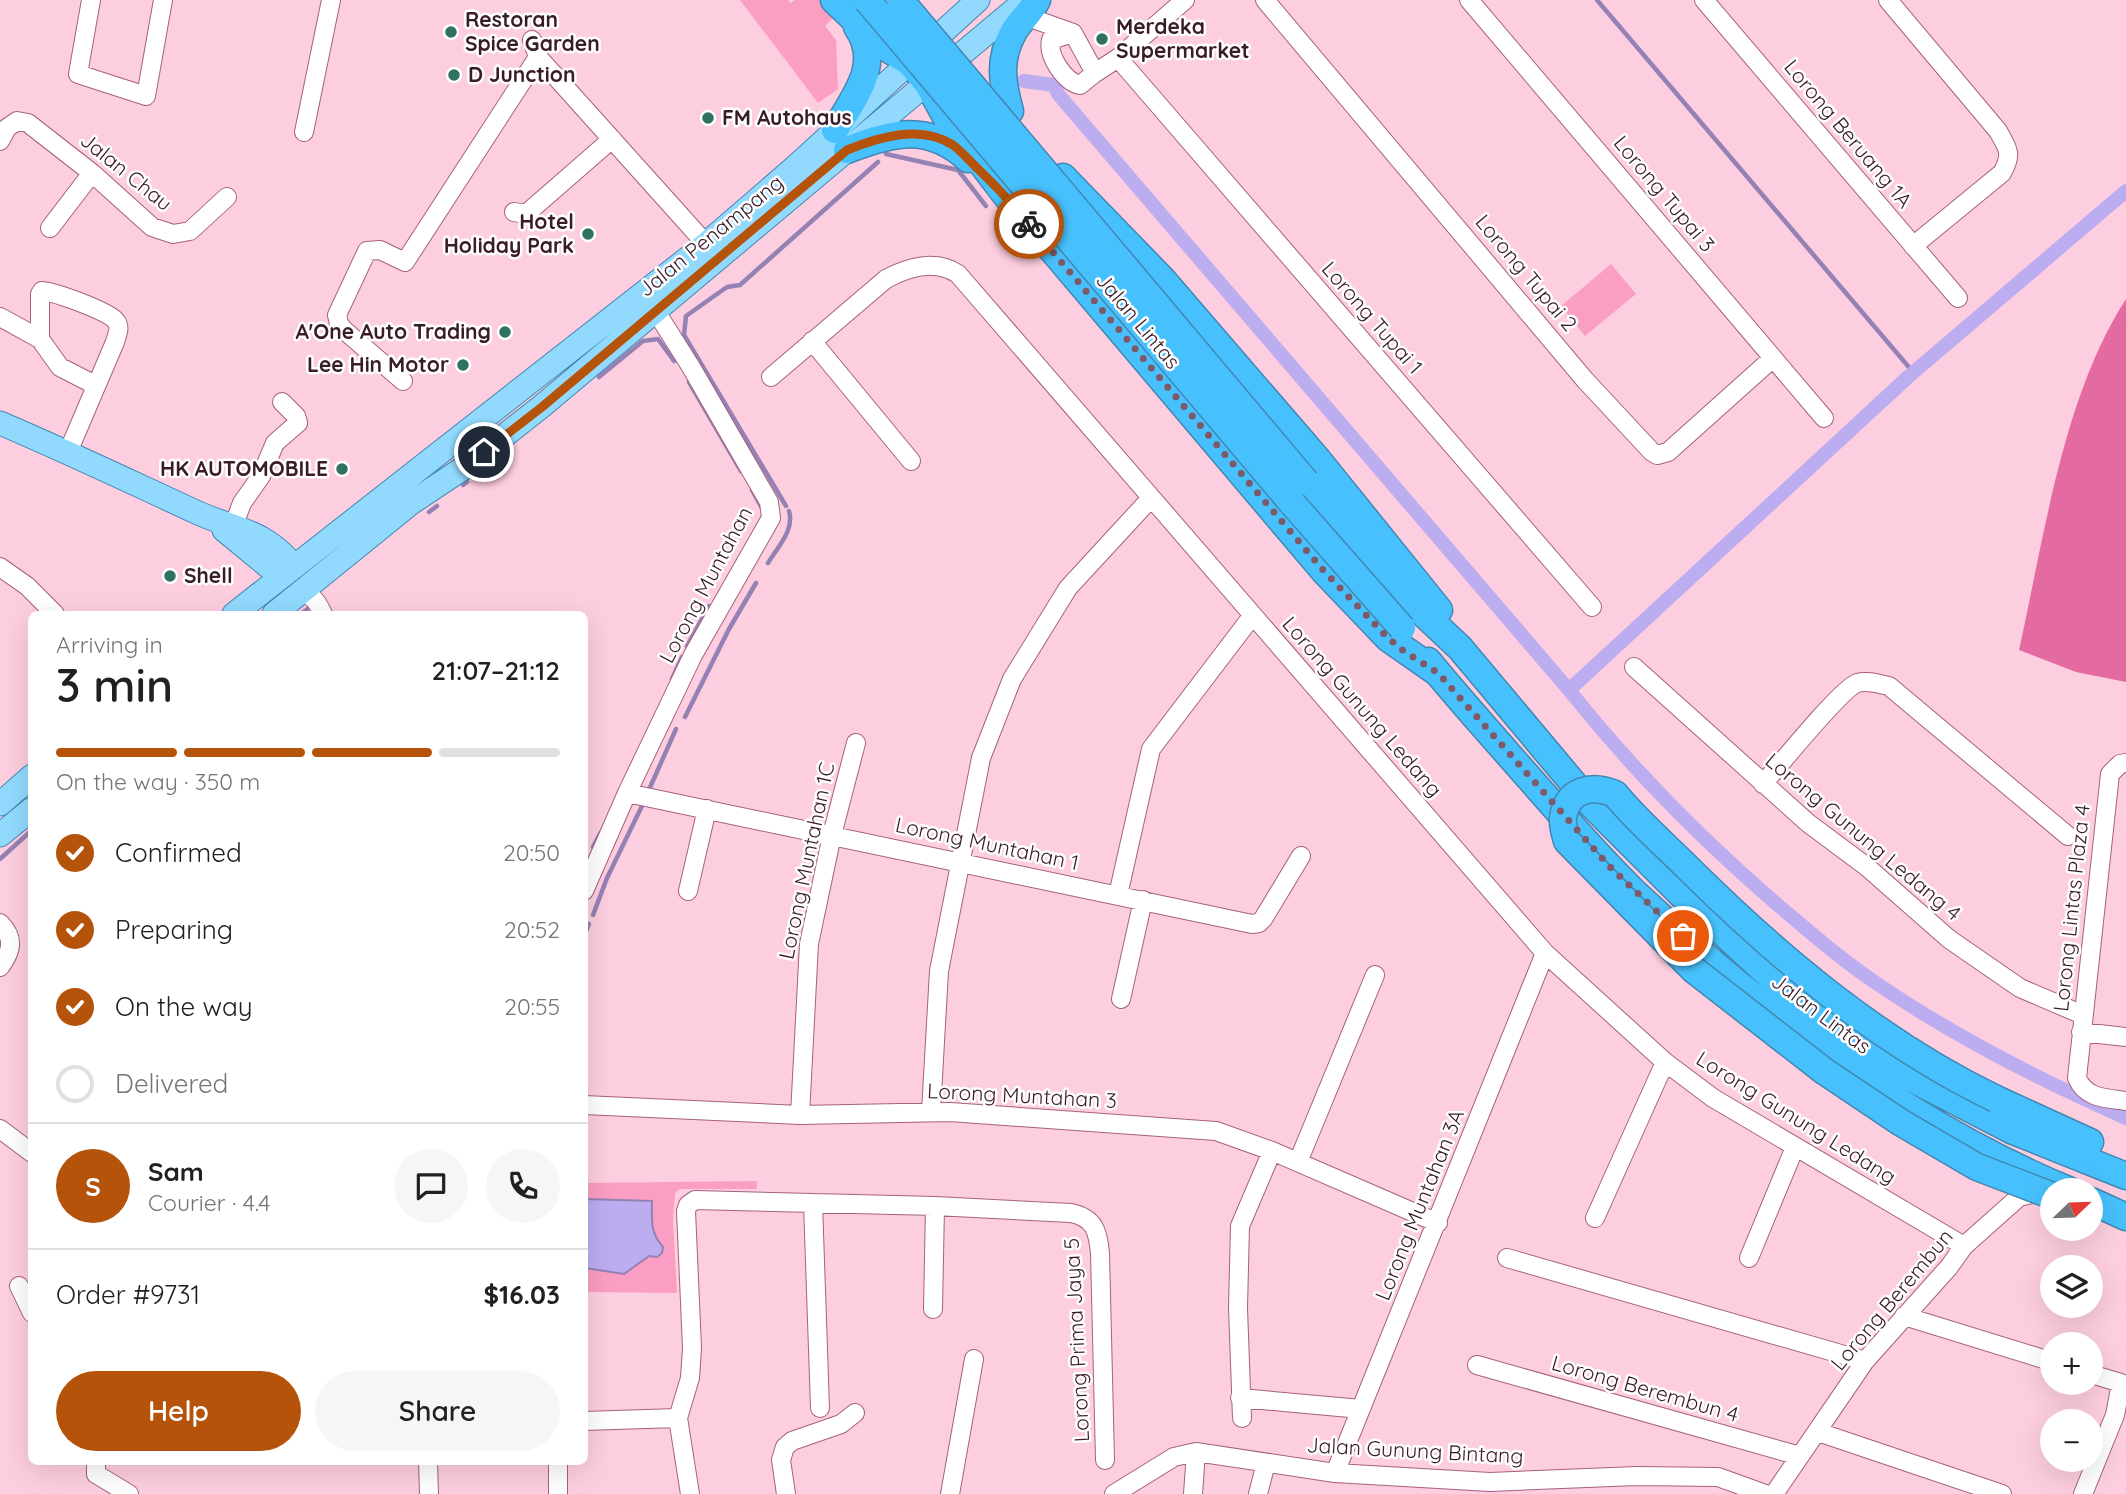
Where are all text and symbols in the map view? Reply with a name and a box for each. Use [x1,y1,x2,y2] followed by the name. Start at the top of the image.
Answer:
[465,6,600,56] place label: Restoran Spice Garden
[1116,13,1250,63] place label: Merdeka Supermarket
[443,24,459,40] marker: Restoran Spice Garden
[1094,31,1110,47] marker: Merdeka Supermarket
[1779,54,1918,213] street label: Lorong Beruang 1A
[468,61,575,87] place label: D Junction
[446,67,462,83] marker: D Junction
[722,104,852,130] place label: FM Autohaus
[700,110,716,126] marker: FM Autohaus
[76,126,178,216] street label: Jalan Chau
[1609,130,1721,257] street label: Lorong Tupai 3
[633,169,788,302] street label: Jalan Penampang
[994,189,1064,259] courier
[1010,205,1048,243] icon: bike
[444,208,574,258] place label: Hotel Holiday Park
[1470,209,1583,336] street label: Lorong Tupai 2
[580,226,596,242] marker: Hotel Holiday Park
[1317,256,1429,379] street label: Lorong Tupai 1
[1091,267,1187,374] street label: Jalan Lintas
[295,318,491,344] place label: A'One Auto Trading
[497,324,513,340] marker: A'One Auto Trading
[307,351,449,377] place label: Lee Hin Motor
[455,357,471,373] marker: Lee Hin Motor
[454,422,514,482] pin
[465,433,503,471] icon: home
[160,455,328,481] place label: HK AUTOMOBILE
[334,461,350,477] marker: HK AUTOMOBILE
[653,502,757,667] street label: Lorong Muntahan
[184,562,233,588] place label: Shell
[162,568,178,584] marker: Shell
[1277,611,1448,802] street label: Lorong Gunung Ledang
[56,630,163,659] text: Arriving in
[431,654,560,687] text: 21:07–21:12
[56,656,173,714] text: 3 min
[1761,747,1967,926] street label: Lorong Gunung Ledang 4
[772,760,840,962] street label: Lorong Muntahan 1C
[56,767,260,796] text: On the way · 350 m
[2047,803,2095,1013] street label: Lorong Lintas Plaza 4
[893,811,1081,875] street label: Lorong Muntahan 1
[56,834,94,872] icon: check
[115,836,242,869] text: Confirmed
[503,838,560,867] text: 20:50
[1653,906,1713,966] pin
[56,911,94,949] icon: check
[115,913,233,946] text: Preparing
[504,915,560,944] text: 20:52
[1664,917,1702,955] icon: bag
[1767,967,1876,1059] street label: Jalan Lintas
[56,988,94,1026] icon: check
[115,990,253,1023] text: On the way
[504,992,560,1021] text: 20:55
[1692,1045,1901,1189] street label: Lorong Gunung Ledang
[115,1067,228,1100] text: Delivered
[927,1077,1118,1113] street label: Lorong Muntahan 3
[1369,1105,1469,1304] street label: Lorong Muntahan 3A
[394,1149,468,1223] button: chat
[486,1149,560,1223] button: phone
[148,1155,204,1188] text: Sam
[85,1170,101,1203] text: S
[2040,1178,2104,1241] north arrow
[2040,1178,2103,1472] map controls
[148,1188,270,1217] text: Courier · 4.4
[1825,1224,1958,1375] street label: Lorong Berembun
[1058,1237,1094,1443] street label: Lorong Prima Jaya 5
[2040,1255,2103,1318] button: layers
[56,1278,200,1311] text: Order #9731
[484,1278,560,1311] text: $16.03
[2040,1332,2103,1395] button: +
[1549,1349,1742,1427] street label: Lorong Berembun 4
[56,1371,301,1451] button: Help
[315,1371,560,1451] button: Share
[2040,1409,2103,1472] button: −
[1306,1431,1524,1469] street label: Jalan Gunung Bintang

